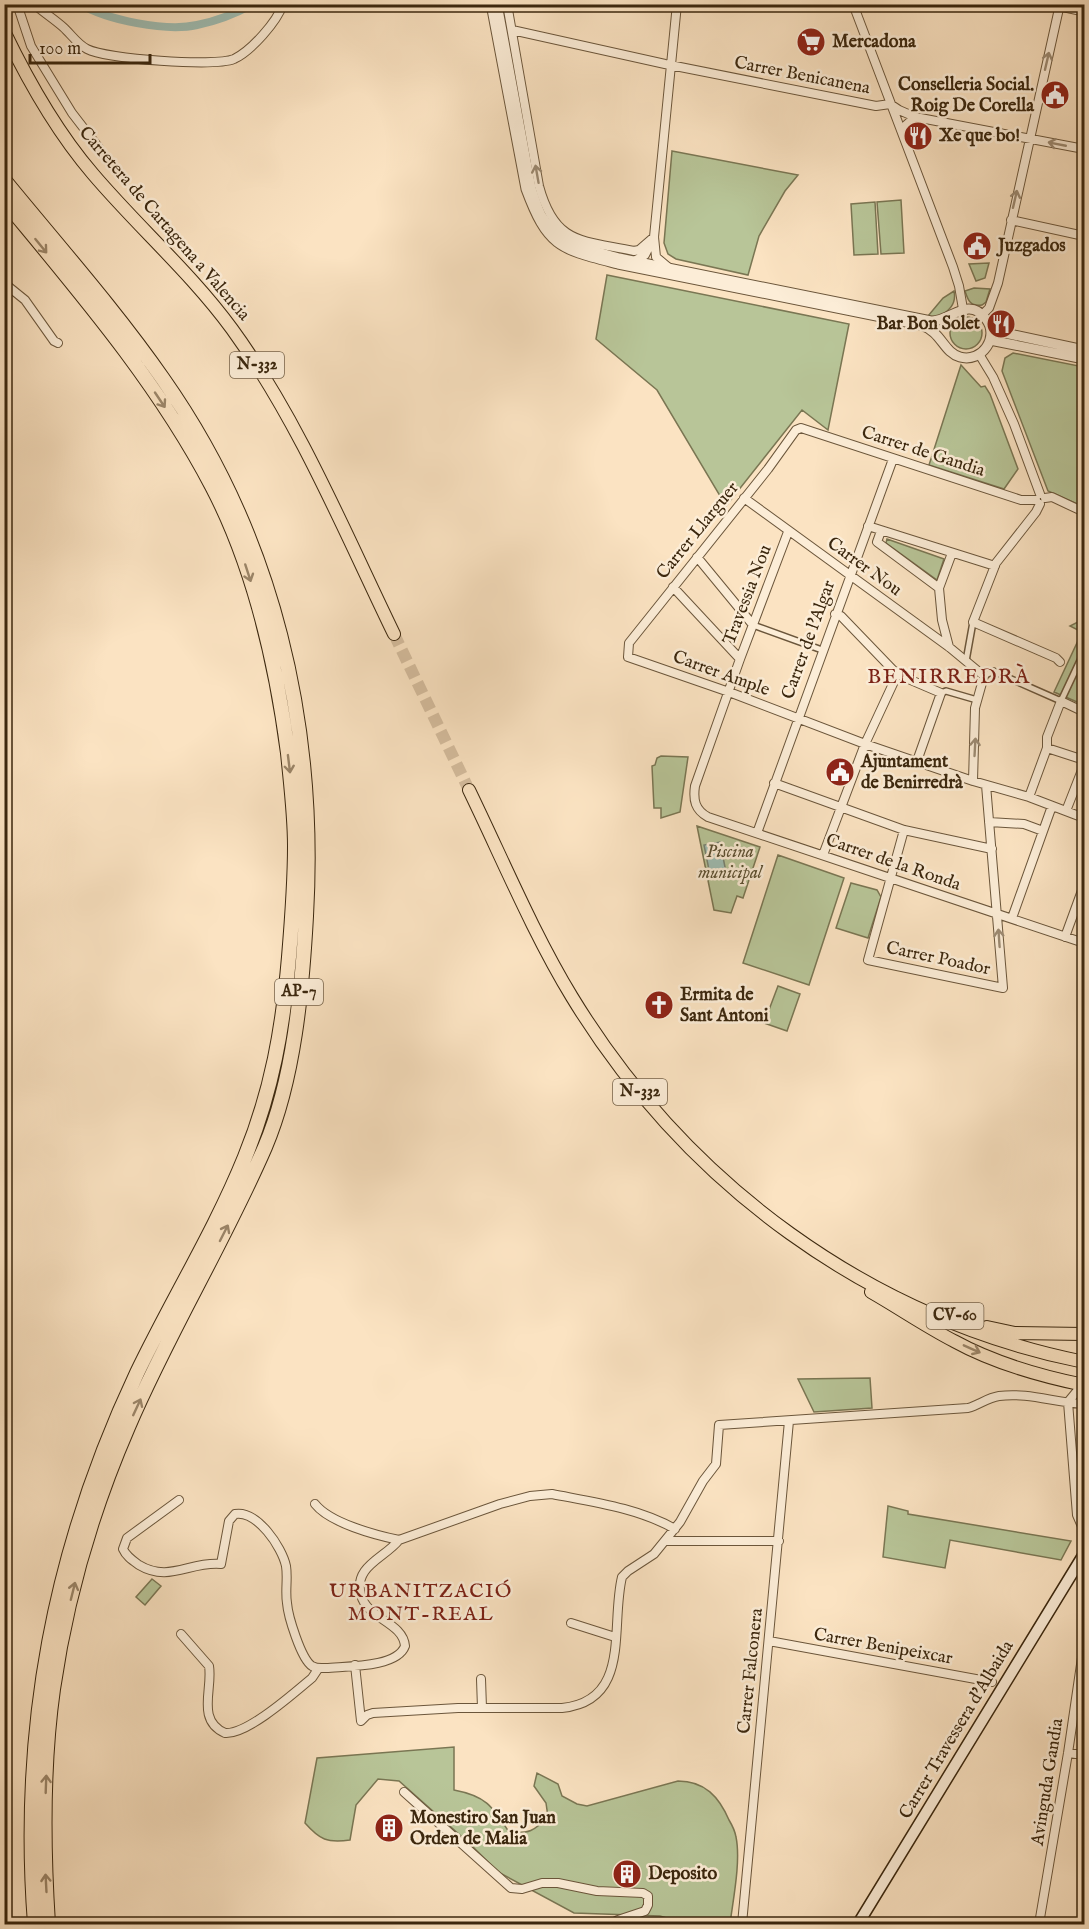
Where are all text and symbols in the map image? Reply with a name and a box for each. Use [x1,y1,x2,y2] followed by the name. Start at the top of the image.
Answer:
[795,26,827,58] supermarket icon: Mercadona
[30,27,150,65] scale bar
[832,31,917,54] place label: Mercadona
[39,38,81,61] text: 100 m
[732,52,872,100] street label: Carrer Benicanena
[1042,52,1053,71] one-way arrow
[898,74,1035,118] place label: Conselleria Social. Roig De Corella
[1039,79,1071,111] public building icon: Conselleria Social. Roig De Corella
[902,120,934,152] restaurant icon: Xe que bo!
[73,122,255,326] street label: Carretera de Cartagena a Valencia
[938,125,1020,148] place label: Xe que bo!
[1048,138,1067,149] one-way arrow
[531,165,542,185] one-way arrow
[1010,190,1022,209] one-way arrow
[961,230,993,262] public building icon: Juzgados
[996,235,1066,258] place label: Juzgados
[35,237,48,253] one-way arrow
[985,308,1017,340] restaurant icon: Bar Bon Solet
[877,313,981,336] place label: Bar Bon Solet
[230,352,284,378] road number: N-332
[154,392,166,408] one-way arrow
[858,421,988,483] street label: Carrer de Gandia
[652,477,745,584] street label: Carrer Llarguer
[822,532,906,602] street label: Carrer Nou
[718,542,778,648] street label: Travessia Nou
[243,563,254,582] one-way arrow
[777,577,841,703] street label: Carrer de l'Algar
[669,646,773,702] street label: Carrer Ample
[867,663,1031,691] district label: BENIRREDRÀ
[969,737,980,757] one-way arrow
[860,751,964,795] place label: Ajuntament de Benirredrà
[284,753,295,773] one-way arrow
[824,756,856,788] public building icon: Ajuntament de Benirredrà
[822,829,964,897] street label: Carrer de la Ronda
[698,841,764,885] park label: Piscina municipal
[993,928,1004,948] one-way arrow
[884,937,993,981] street label: Carrer Poador
[275,979,323,1005] road number: AP-7
[680,984,769,1028] place label: Ermita de Sant Antoni
[643,989,675,1021] church icon: Ermita de Sant Antoni
[613,1079,667,1105] road number: N-332
[219,1225,230,1243] one-way arrow
[926,1303,984,1329] road number: CV-60
[963,1344,981,1356] one-way arrow
[131,1399,143,1417] one-way arrow
[329,1579,513,1627] district label: URBANITZACIÓ MONT-REAL
[67,1582,79,1601] one-way arrow
[733,1607,769,1735] street label: Carrer Falconera
[812,1623,955,1671] street label: Carrer Benipeixcar
[895,1636,1020,1824] street label: Carrer Travessera d'Albaida
[1026,1717,1069,1848] street label: Avinguda Gandia
[40,1774,52,1794] one-way arrow
[410,1807,556,1851] place label: Monestiro San Juan Orden de Malia
[373,1812,405,1844] building icon: Monestiro San Juan Orden de Malia
[611,1858,643,1890] building icon: Deposito
[648,1863,717,1886] place label: Deposito
[40,1874,51,1894] one-way arrow

